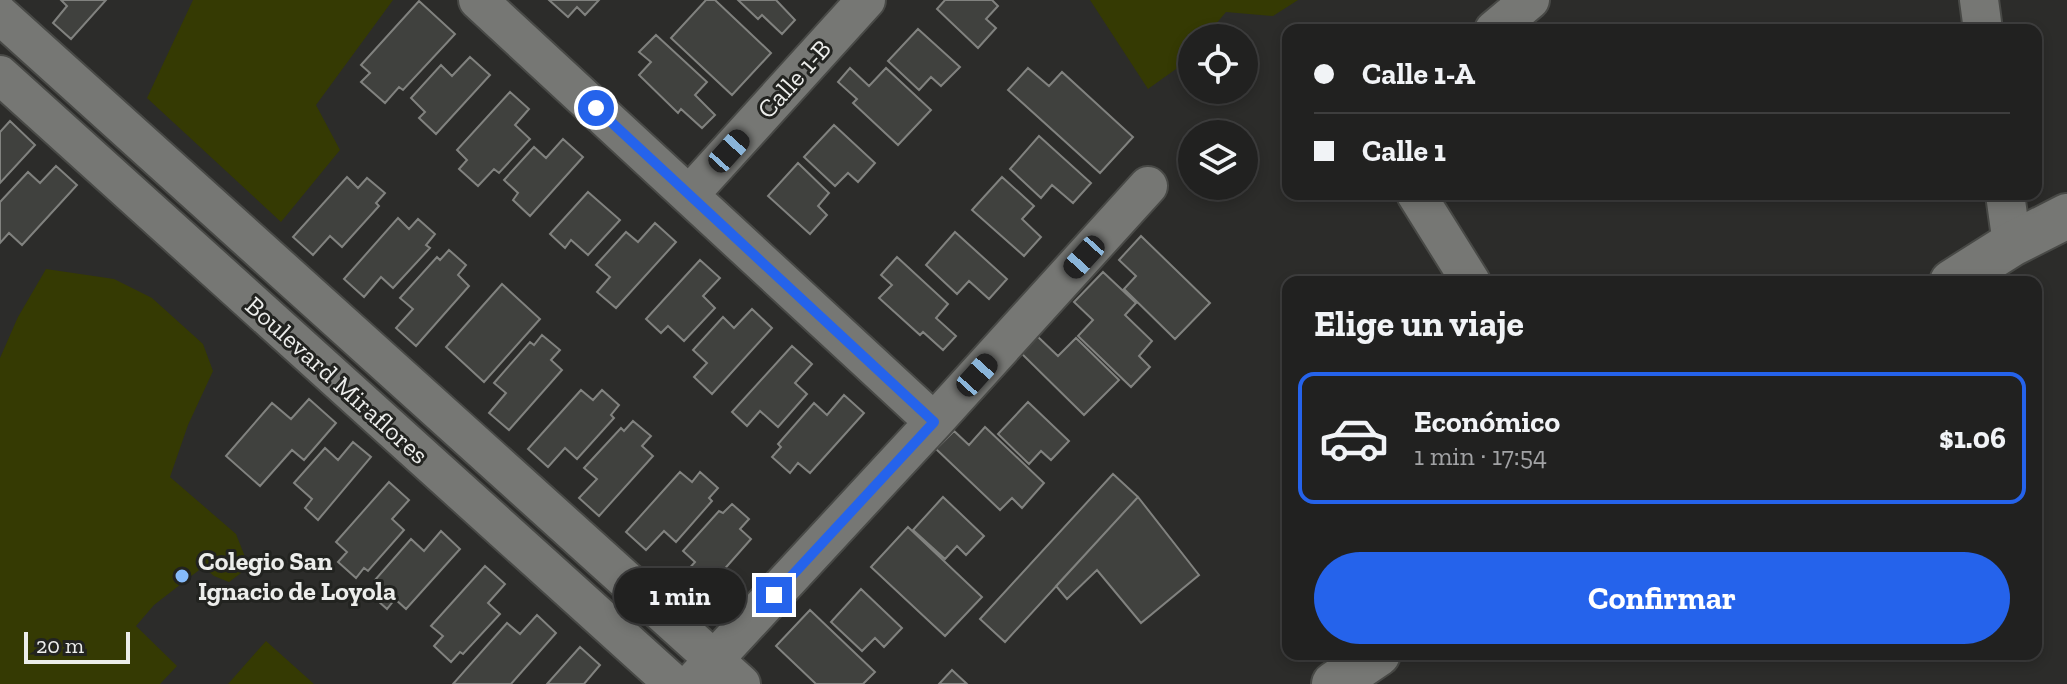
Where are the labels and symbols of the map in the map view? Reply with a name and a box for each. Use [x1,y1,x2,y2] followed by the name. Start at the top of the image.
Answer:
[750,33,838,125] street label: Calle 1-B
[578,90,614,126] route start
[704,125,754,177] car
[1059,231,1109,283] car
[239,289,435,471] street label: Boulevard Miraflores
[952,349,1002,401] car
[198,545,396,607] place label: Colegio San Ignacio de Loyola
[173,567,191,585] marker: Colegio San Ignacio de Loyola
[614,567,746,623] callout: 1 min
[756,577,792,613] route end
[24,628,130,664] scale bar

